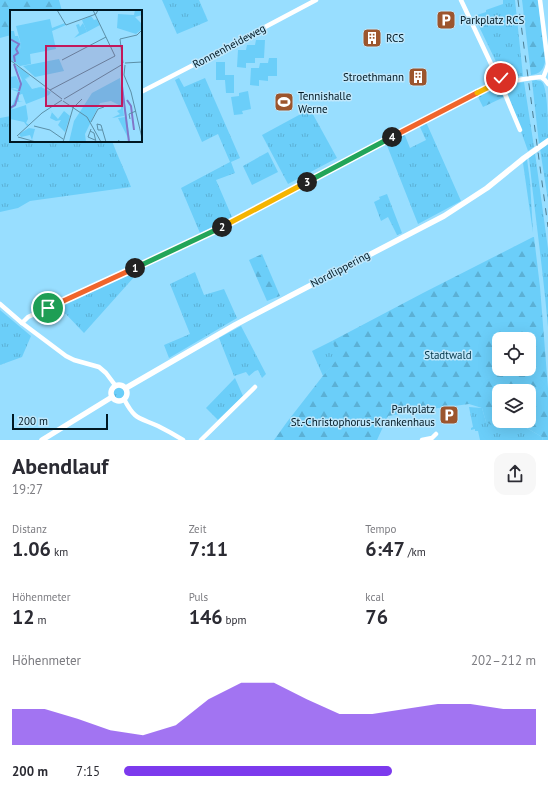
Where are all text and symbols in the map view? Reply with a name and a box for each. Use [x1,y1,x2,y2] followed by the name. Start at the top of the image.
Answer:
[435,9,457,31] parking icon: Parkplatz RCS
[10,10,142,142] inset map
[460,13,524,27] place label: Parkplatz RCS
[190,21,268,71] street label: Ronnenheideweg
[361,27,383,49] building icon: RCS
[386,31,404,45] place label: RCS
[484,61,518,95] pin
[407,66,429,88] building icon: Stroethmann
[490,67,512,89] icon: check
[343,70,404,84] place label: Stroethmann
[298,89,352,116] place label: Tennishalle Werne
[273,91,295,113] sports icon: Tennishalle Werne
[382,127,402,147] pin: 4
[389,130,395,144] text: 4
[297,172,317,192] pin: 3
[304,175,310,189] text: 3
[212,217,232,237] pin: 2
[219,220,225,234] text: 2
[308,247,372,290] street label: Nordlippering
[125,258,145,278] pin: 1
[132,261,138,275] text: 1
[31,291,65,325] pin
[37,297,59,319] icon: arrive
[492,332,536,428] map controls
[492,332,536,376] button: locate
[424,348,472,362] park label: Stadtwald
[492,384,536,428] button: layers
[291,402,435,429] place label: Parkplatz St.-Christophorus-Krankenhaus
[438,404,460,426] parking icon: Parkplatz St.-Christophorus-Krankenhaus
[12,412,108,431] scale bar
[18,414,48,428] text: 200 m
[12,452,108,480] text: Abendlauf
[494,453,536,495] button: share
[12,481,43,498] text: 19:27
[12,522,47,536] text: Distanz
[189,522,206,536] text: Zeit
[365,522,396,536] text: Tempo
[12,536,51,562] text: 1.06
[189,536,228,562] text: 7:11
[365,536,405,562] text: 6:47
[51,545,68,559] text: km
[405,545,426,559] text: /km
[12,590,70,604] text: Höhenmeter
[189,590,208,604] text: Puls
[365,590,384,604] text: kcal
[12,604,35,630] text: 12
[189,604,223,630] text: 146
[365,604,388,630] text: 76
[35,613,47,627] text: m
[223,613,246,627] text: bpm
[12,652,81,669] text: Höhenmeter
[471,652,536,669] text: 202–212 m
[12,763,48,780] text: 200 m
[76,763,100,780] text: 7:15

